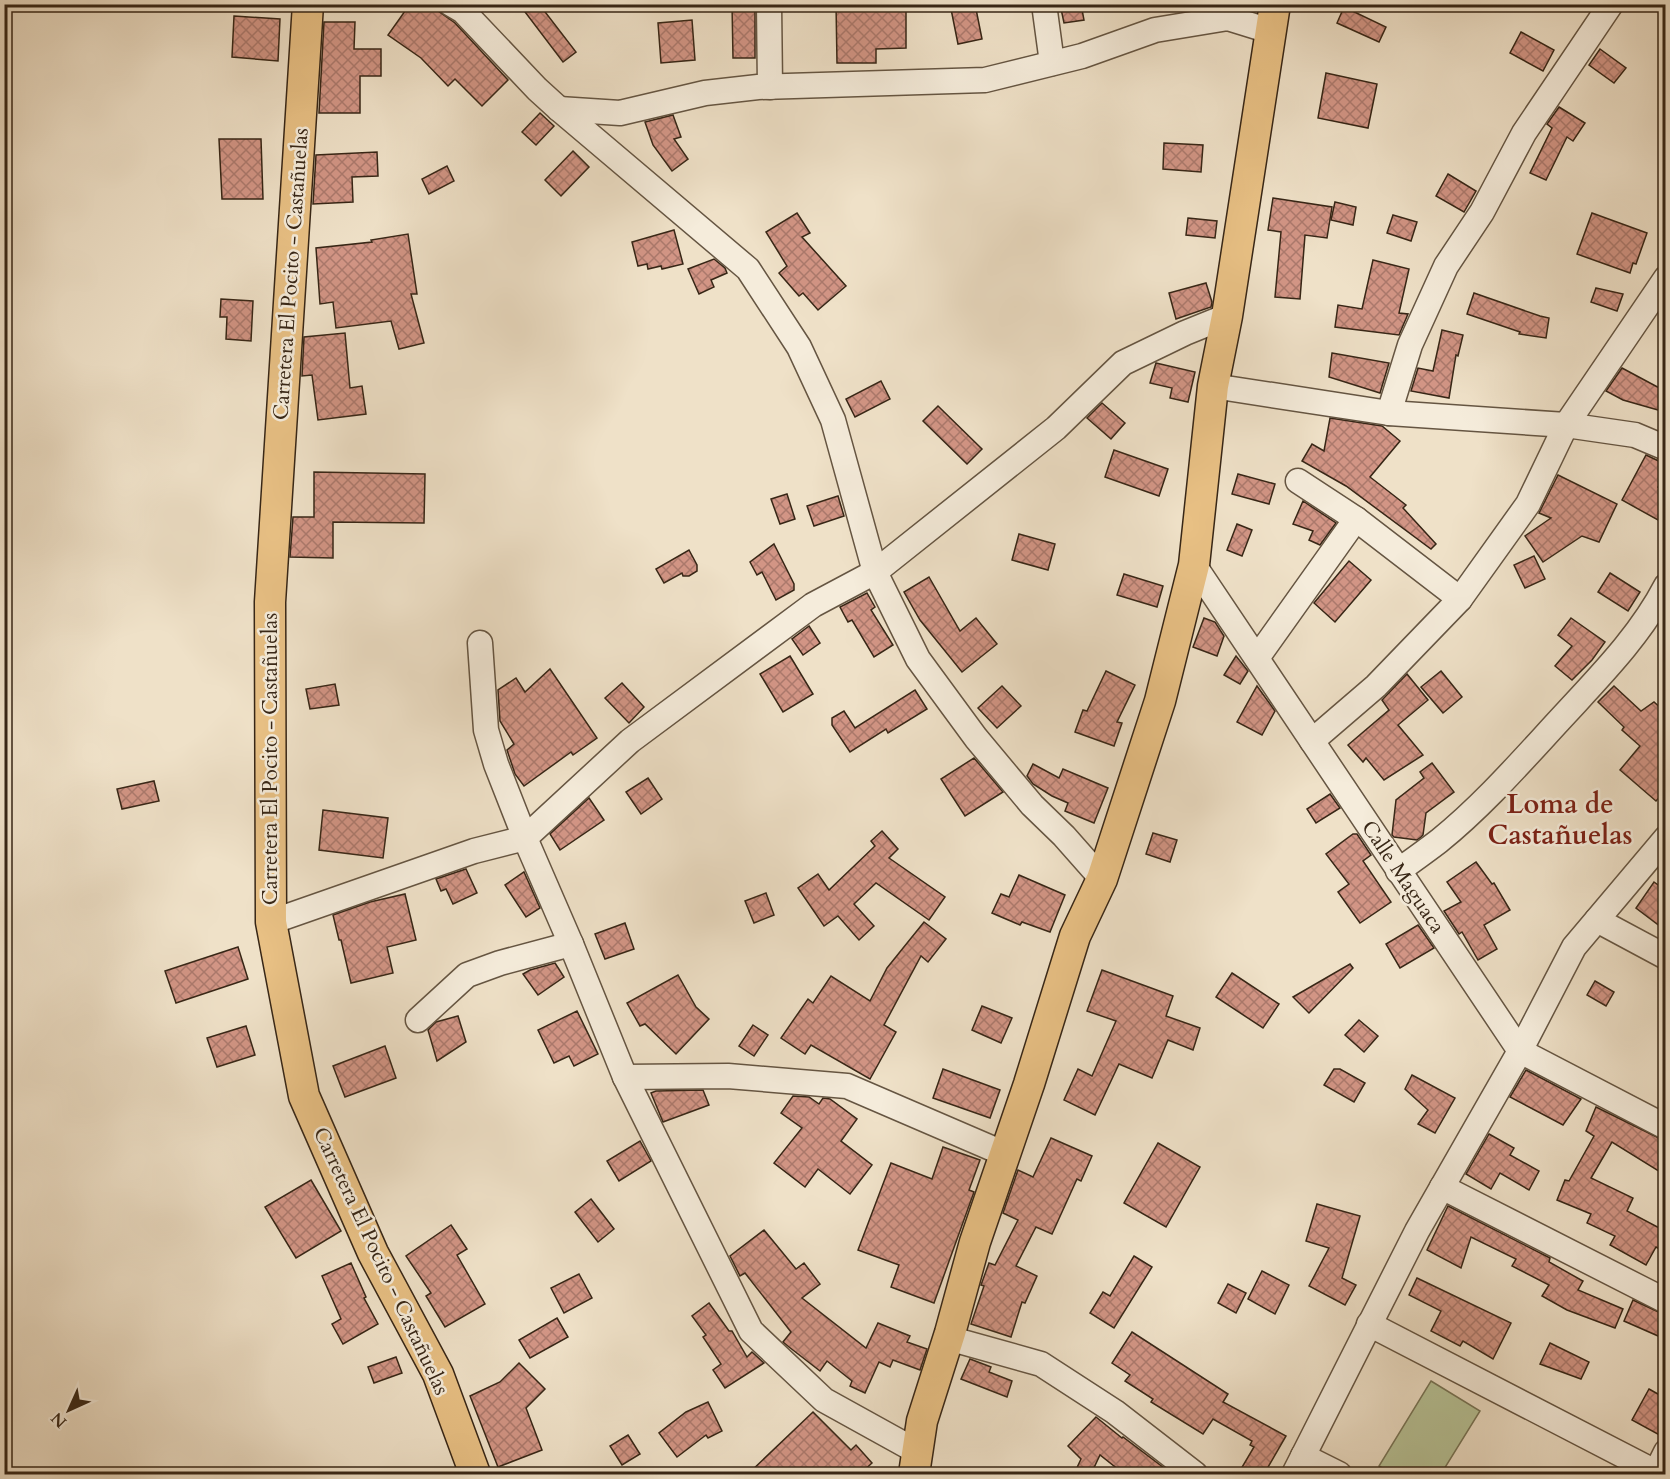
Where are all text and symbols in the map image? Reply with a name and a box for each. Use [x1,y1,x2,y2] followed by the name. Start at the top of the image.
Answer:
[266,127,316,421] street label: Carretera El Pocito - Castañuelas
[256,613,285,905] street label: Carretera El Pocito - Castañuelas
[1487,786,1633,854] district label: Loma de Castañuelas
[1354,815,1452,939] street label: Calle Maguaca
[306,1122,456,1400] street label: Carretera El Pocito - Castañuelas
[39,1380,99,1440] north arrow
[46,1407,72,1433] text: N

